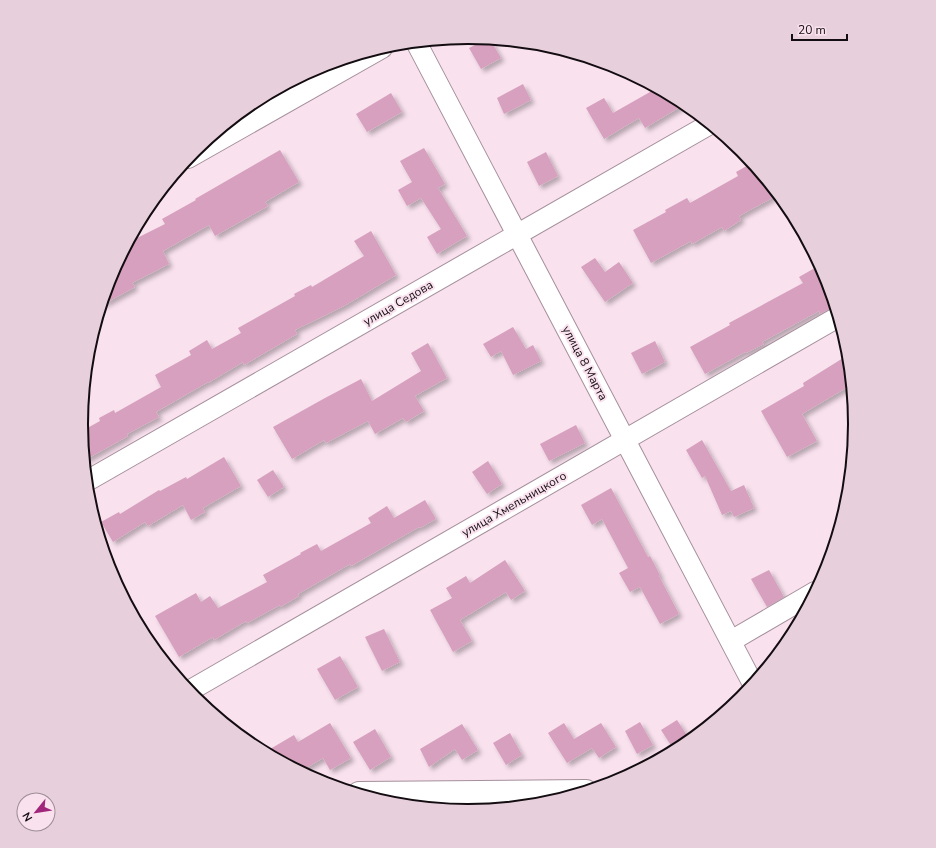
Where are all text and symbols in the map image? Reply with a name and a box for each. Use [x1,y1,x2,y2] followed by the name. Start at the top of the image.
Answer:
[792,16,847,42] scale bar
[798,22,826,38] text: 20 m
[360,277,436,329] street label: улица Седова
[559,323,611,403] street label: улица 8 Марта
[459,467,569,541] street label: улица Хмельницкого
[16,792,56,832] north arrow
[19,809,36,824] text: N

